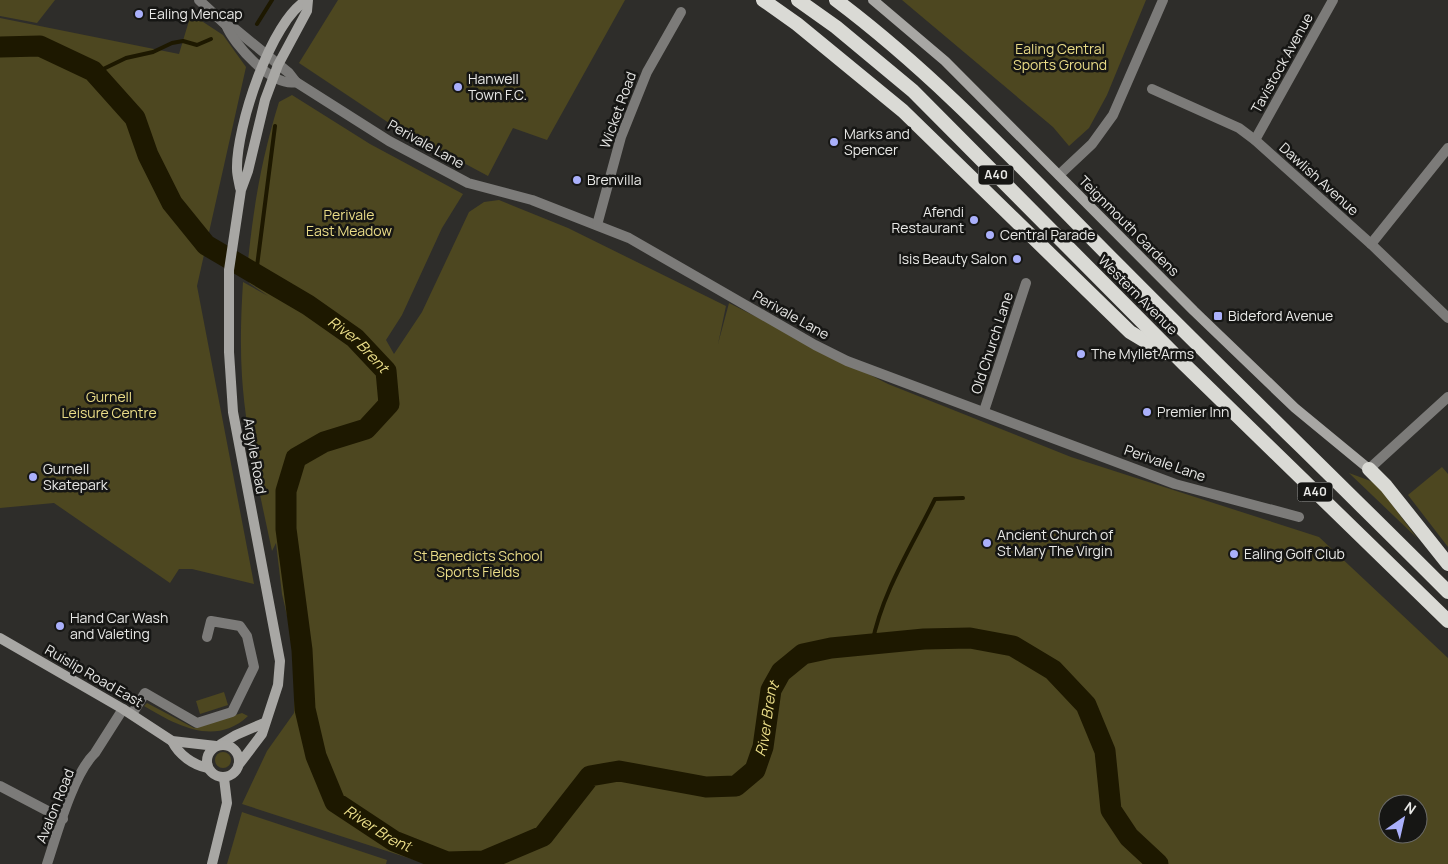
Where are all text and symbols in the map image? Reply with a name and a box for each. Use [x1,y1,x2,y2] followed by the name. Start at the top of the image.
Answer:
[149,4,242,23] place label: Ealing Mencap
[133,8,145,20] marker: Ealing Mencap
[1246,9,1317,116] street label: Tavistock Avenue
[1013,39,1107,74] park label: Ealing Central Sports Ground
[468,69,527,104] place label: Hanwell Town F.C.
[595,69,640,151] street label: Wicket Road
[452,81,464,93] marker: Hanwell Town F.C.
[384,115,468,172] street label: Perivale Lane
[844,124,910,159] place label: Marks and Spencer
[828,136,840,148] marker: Marks and Spencer
[1276,138,1363,219] street label: Dawlish Avenue
[978,166,1014,184] road number: A40
[587,170,641,189] place label: Brenvilla
[1075,171,1184,280] street label: Teignmouth Gardens
[571,174,583,186] marker: Brenvilla
[891,202,964,237] place label: Afendi Restaurant
[306,205,392,240] park label: Perivale East Meadow
[968,214,980,226] marker: Afendi Restaurant
[1000,225,1095,244] place label: Central Parade
[984,229,996,241] marker: Central Parade
[898,249,1007,268] place label: Isis Beauty Salon
[1094,251,1182,339] street label: Western Avenue
[1011,253,1023,265] marker: Isis Beauty Salon
[749,286,833,343] street label: Perivale Lane
[966,289,1017,396] street label: Old Church Lane
[1228,306,1333,325] place label: Bideford Avenue
[1212,310,1224,322] marker: Bideford Avenue
[324,311,395,379] water label: River Brent
[1091,344,1194,363] place label: The Myllet Arms
[1075,348,1087,360] marker: The Myllet Arms
[61,387,157,422] park label: Gurnell Leisure Centre
[1157,402,1229,421] place label: Premier Inn
[1141,406,1153,418] marker: Premier Inn
[239,416,272,495] street label: Argyle Road
[1122,440,1208,485] street label: Perivale Lane
[43,459,109,494] place label: Gurnell Skatepark
[27,471,39,483] marker: Gurnell Skatepark
[1298,482,1332,502] road number: A40
[997,525,1113,560] place label: Ancient Church of St Mary The Virgin
[981,537,993,549] marker: Ancient Church of St Mary The Virgin
[1244,544,1345,563] place label: Ealing Golf Club
[413,546,543,581] park label: St Benedicts School Sports Fields
[1228,548,1240,560] marker: Ealing Golf Club
[70,608,168,643] place label: Hand Car Wash and Valeting
[54,620,66,632] marker: Hand Car Wash and Valeting
[42,640,147,712] street label: Ruislip Road East
[750,676,785,759] water label: River Brent
[31,766,78,846] street label: Avalon Road
[1378,794,1428,844] north arrow
[1401,797,1420,818] text: N
[340,800,416,857] water label: River Brent

